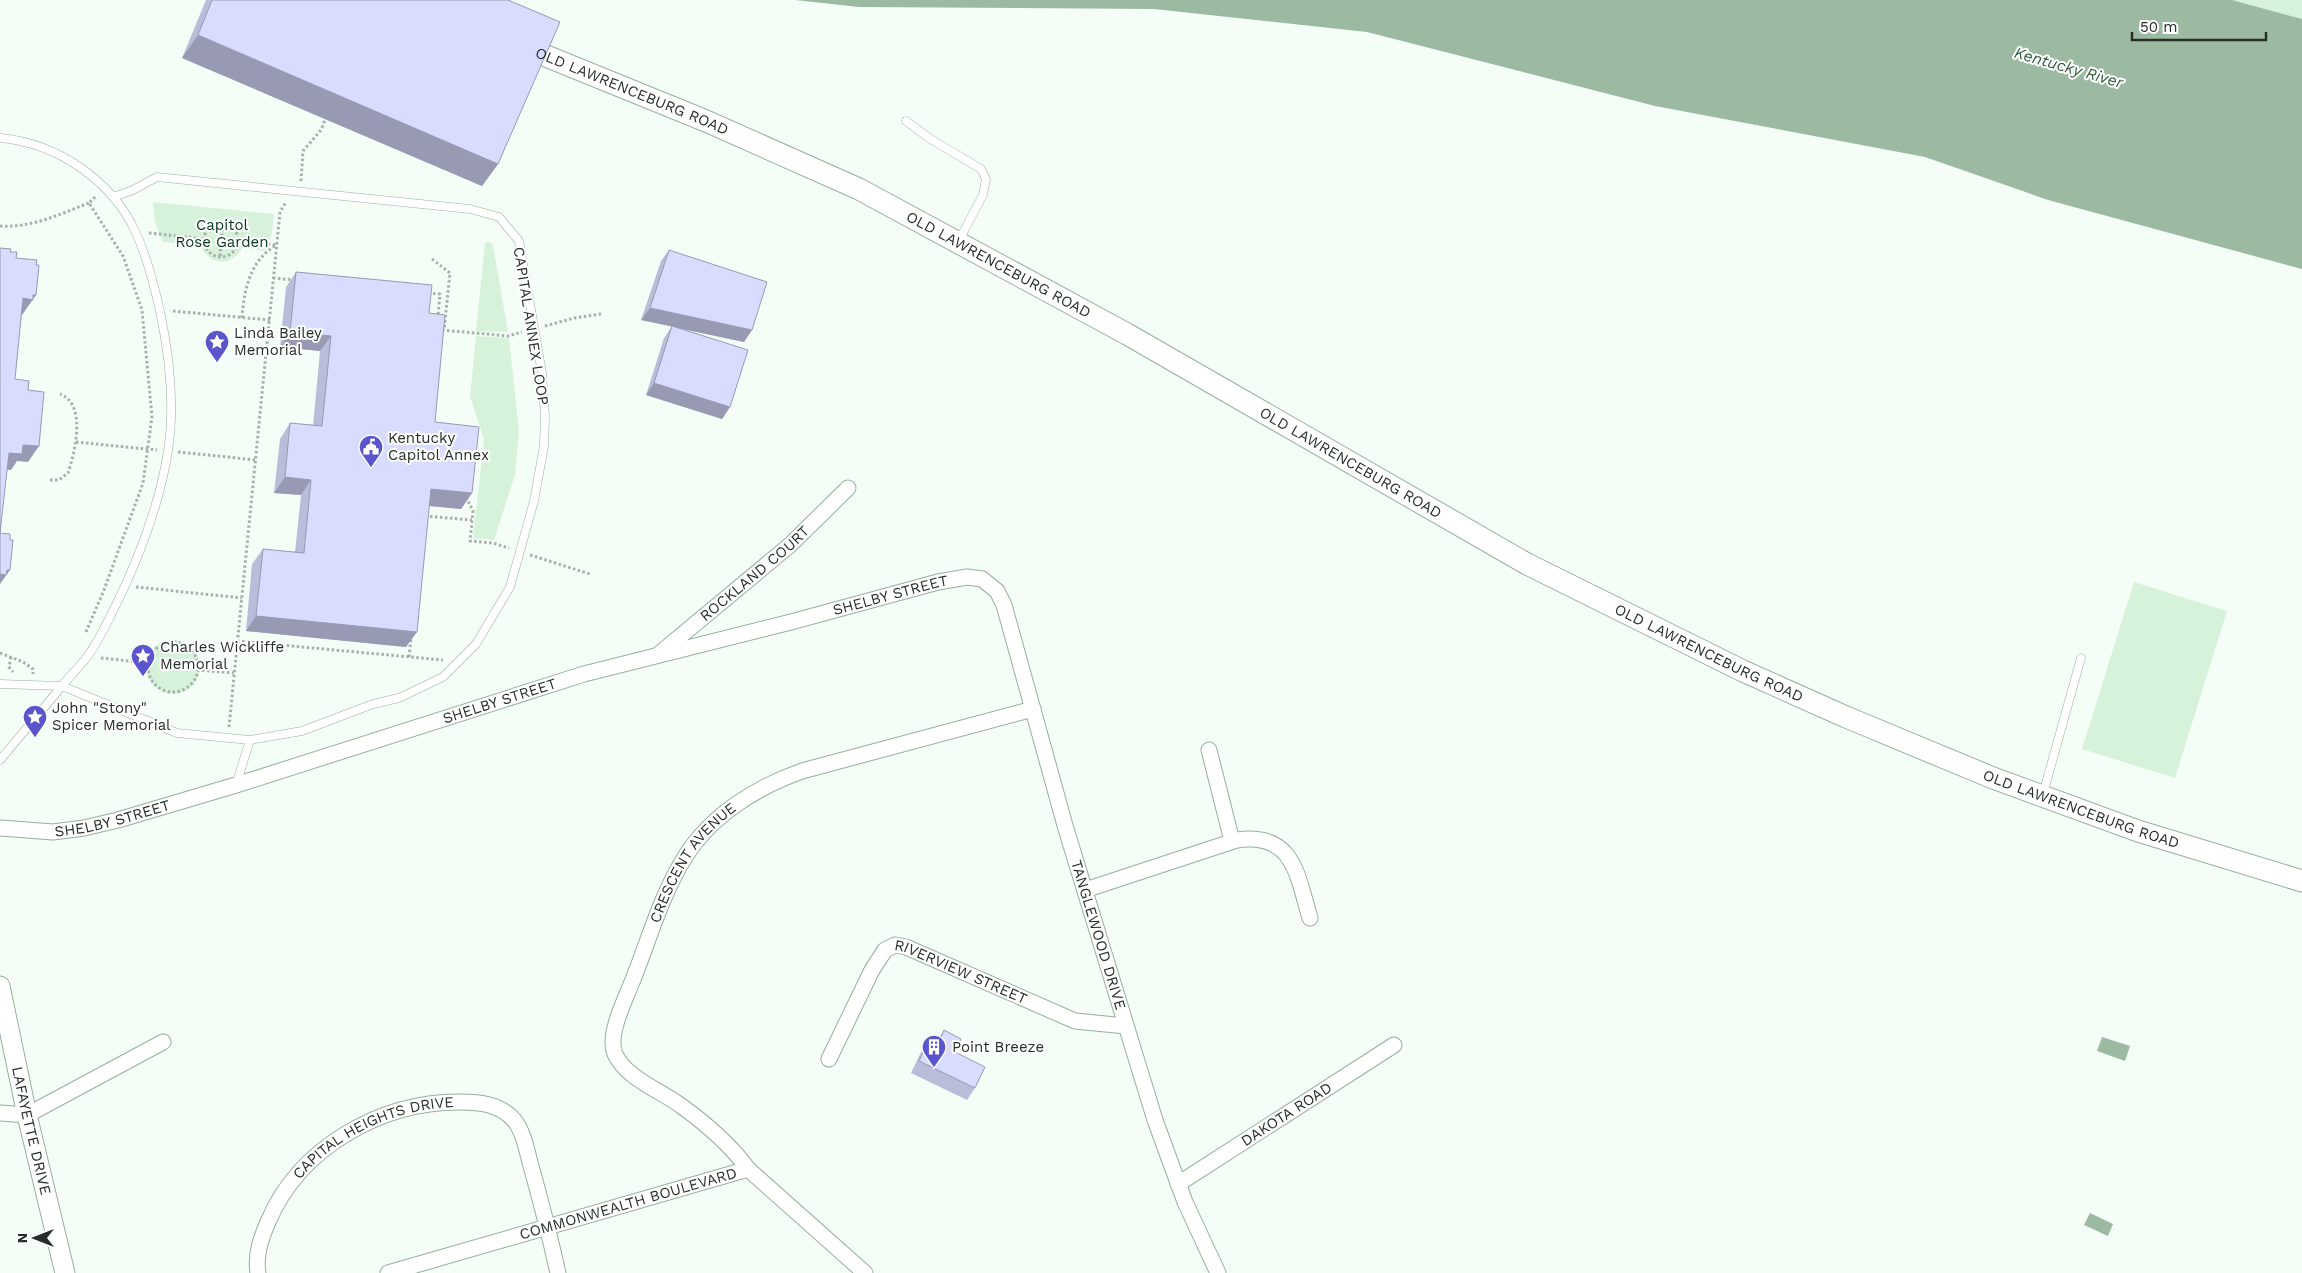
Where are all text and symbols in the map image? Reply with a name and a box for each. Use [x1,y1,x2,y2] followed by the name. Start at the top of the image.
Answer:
[2132,10,2266,42] scale bar
[2140,18,2177,36] text: 50 m
[2012,43,2126,92] water label: Kentucky River
[533,44,731,139] street label: OLD LAWRENCEBURG ROAD
[903,207,1094,322] street label: OLD LAWRENCEBURG ROAD
[176,216,268,251] park label: Capitol Rose Garden
[510,245,552,407] street label: CAPITAL ANNEX LOOP
[234,324,322,359] place label: Linda Bailey Memorial
[204,329,230,363] place icon: Linda Bailey Memorial
[1256,403,1445,522] street label: OLD LAWRENCEBURG ROAD
[388,429,489,464] place label: Kentucky Capitol Annex
[358,434,384,468] public building icon: Kentucky Capitol Annex
[696,522,813,625] street label: ROCKLAND COURT
[831,571,949,619] street label: SHELBY STREET
[1612,600,1806,706] street label: OLD LAWRENCEBURG ROAD
[160,638,284,673] place label: Charles Wickliffe Memorial
[130,643,156,677] place icon: Charles Wickliffe Memorial
[440,674,559,727] street label: SHELBY STREET
[52,699,171,734] place label: John "Stony" Spicer Memorial
[22,704,48,738] place icon: John "Stony" Spicer Memorial
[1980,766,2182,852] street label: OLD LAWRENCEBURG ROAD
[54,796,172,841] street label: SHELBY STREET
[646,799,739,925] street label: CRESCENT AVENUE
[1067,858,1130,1012] street label: TANGLEWOOD DRIVE
[893,936,1030,1008] street label: RIVERVIEW STREET
[921,1034,947,1068] building icon: Point Breeze
[952,1038,1044,1056] place label: Point Breeze
[8,1065,55,1197] street label: LAFAYETTE DRIVE
[1238,1078,1335,1150] street label: DAKOTA ROAD
[289,1093,454,1183] street label: CAPITAL HEIGHTS DRIVE
[517,1164,739,1244] street label: COMMONWEALTH BOULEVARD
[10,1213,60,1263] north arrow
[14,1233,30,1243] text: N

